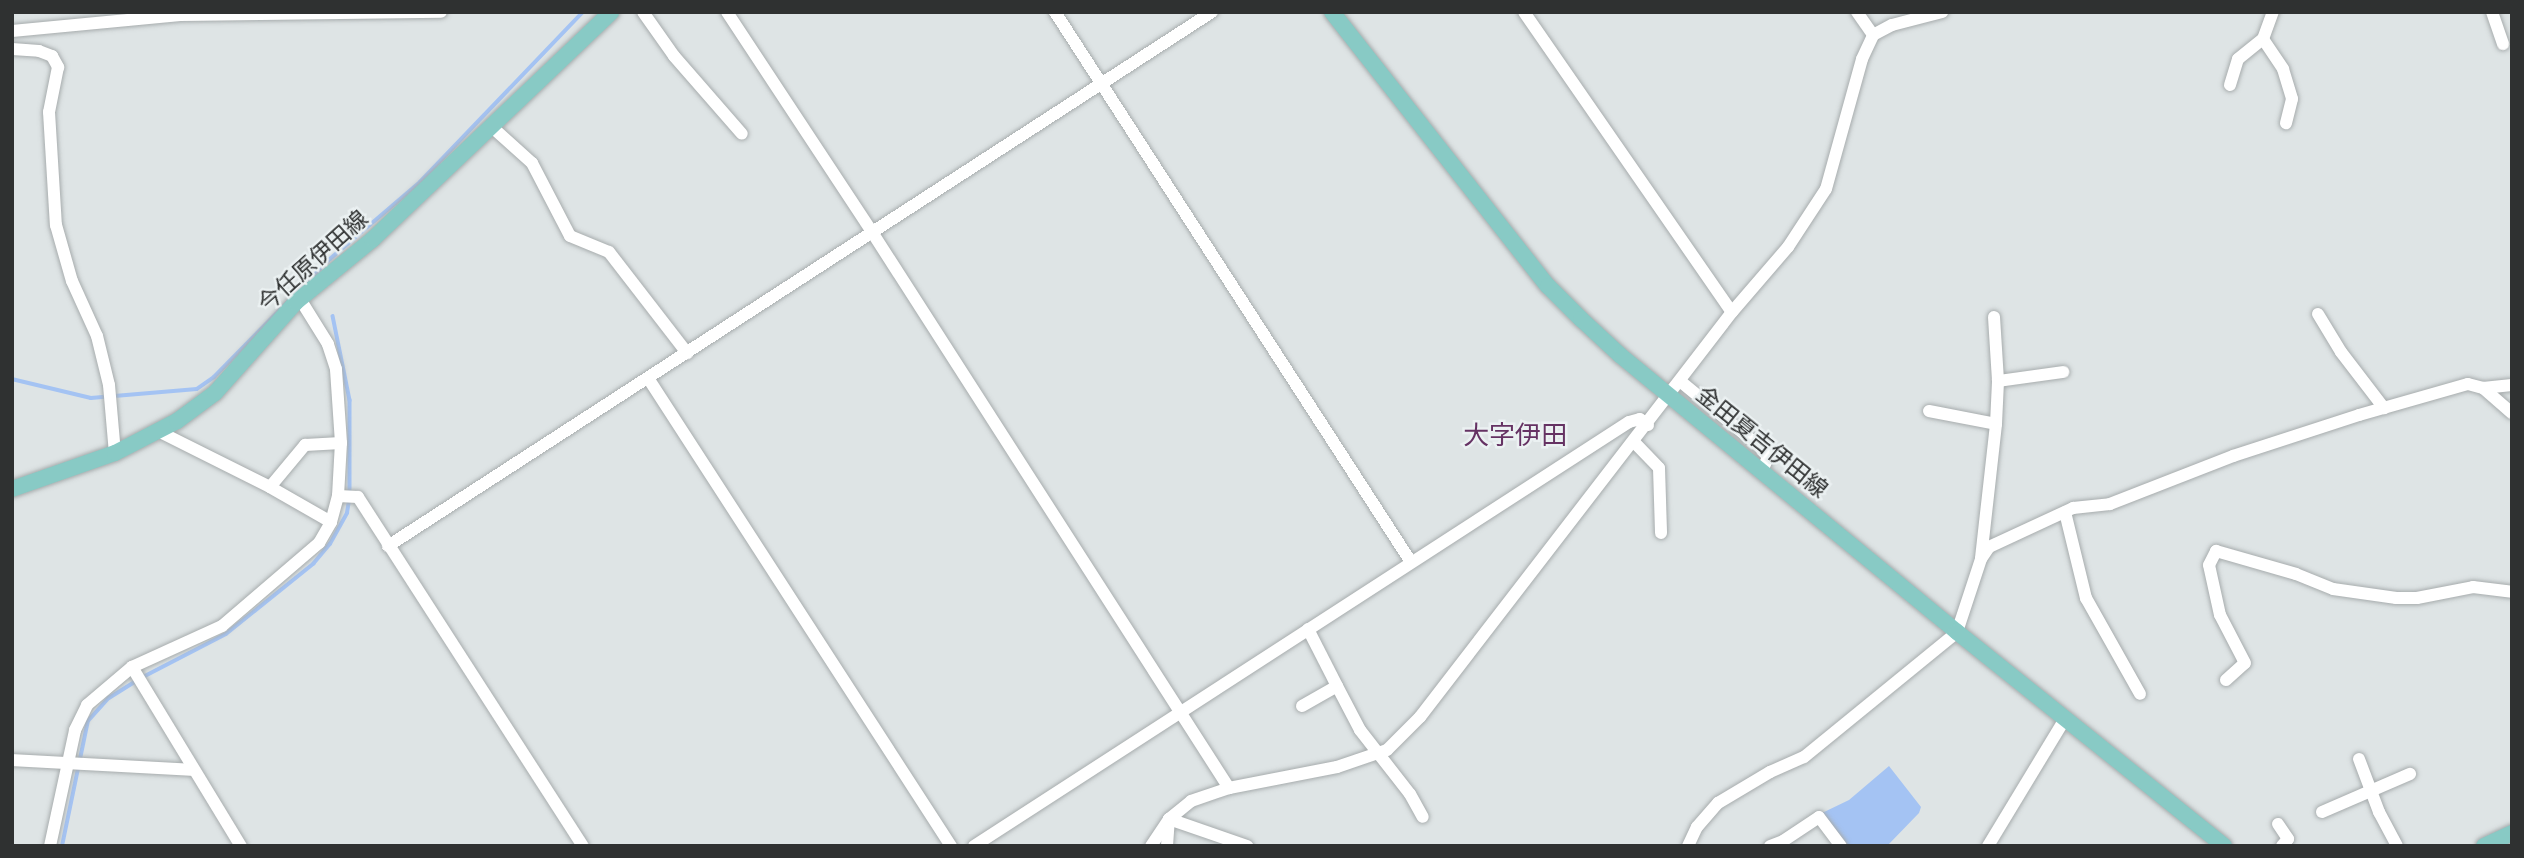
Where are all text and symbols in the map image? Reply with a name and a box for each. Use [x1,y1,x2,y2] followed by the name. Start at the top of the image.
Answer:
[252,205,374,317] street label: 今任原伊田線
[1691,381,1833,503] street label: 金田夏吉伊田線
[1463,420,1567,452] district label: 大字伊田

